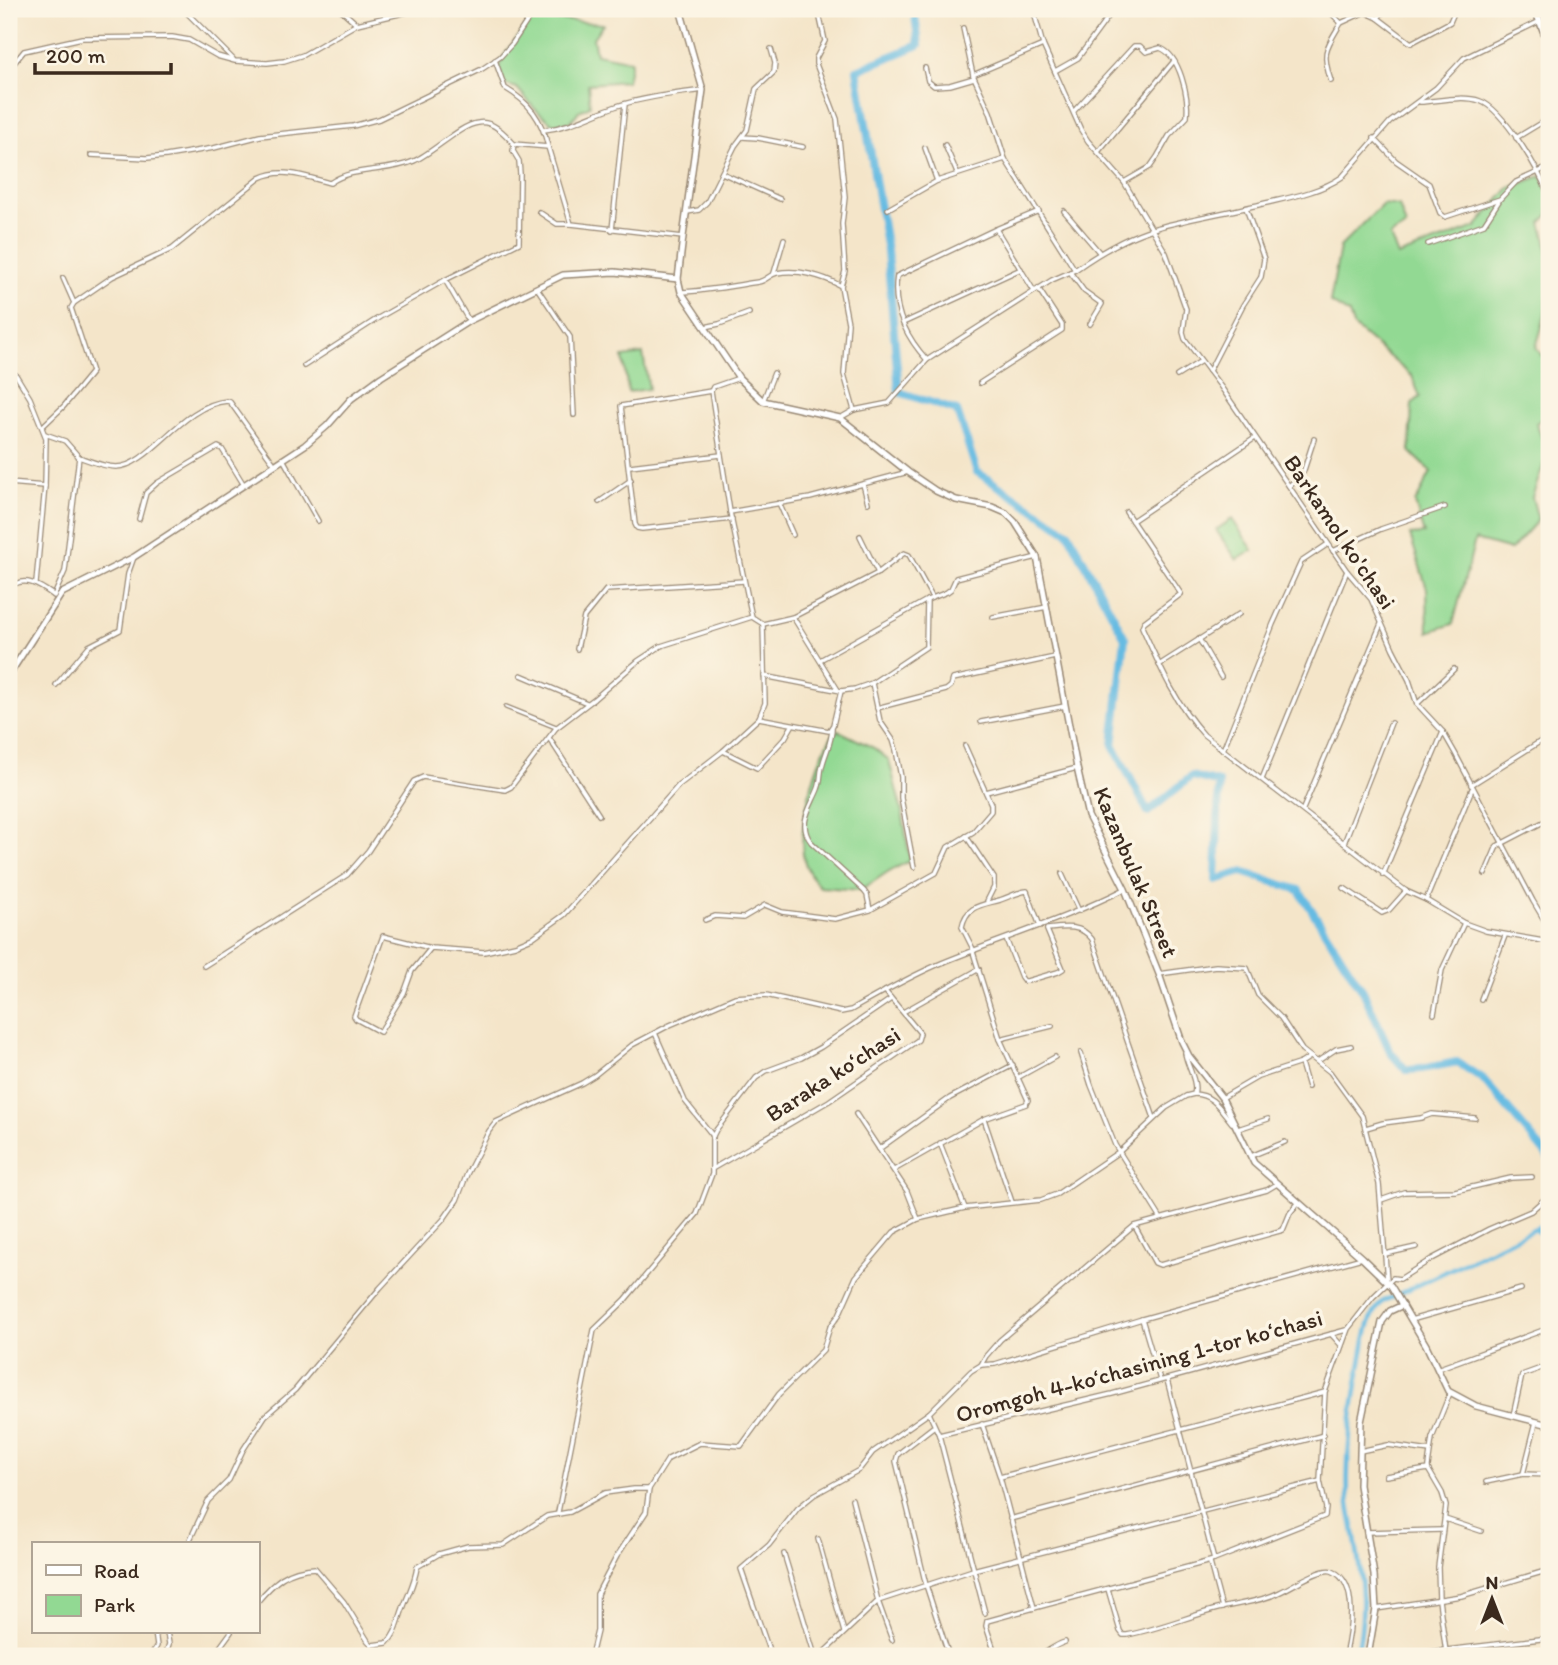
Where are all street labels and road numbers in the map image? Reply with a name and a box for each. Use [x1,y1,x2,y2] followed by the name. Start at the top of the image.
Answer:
[1278,450,1402,614] street label: Barkamol ko'chasi
[1087,783,1185,962] street label: Kazanbulak Street
[761,1020,905,1128] street label: Baraka koʻchasi
[953,1303,1325,1429] street label: Oromgoh 4-koʻchasining 1-tor koʻchasi

